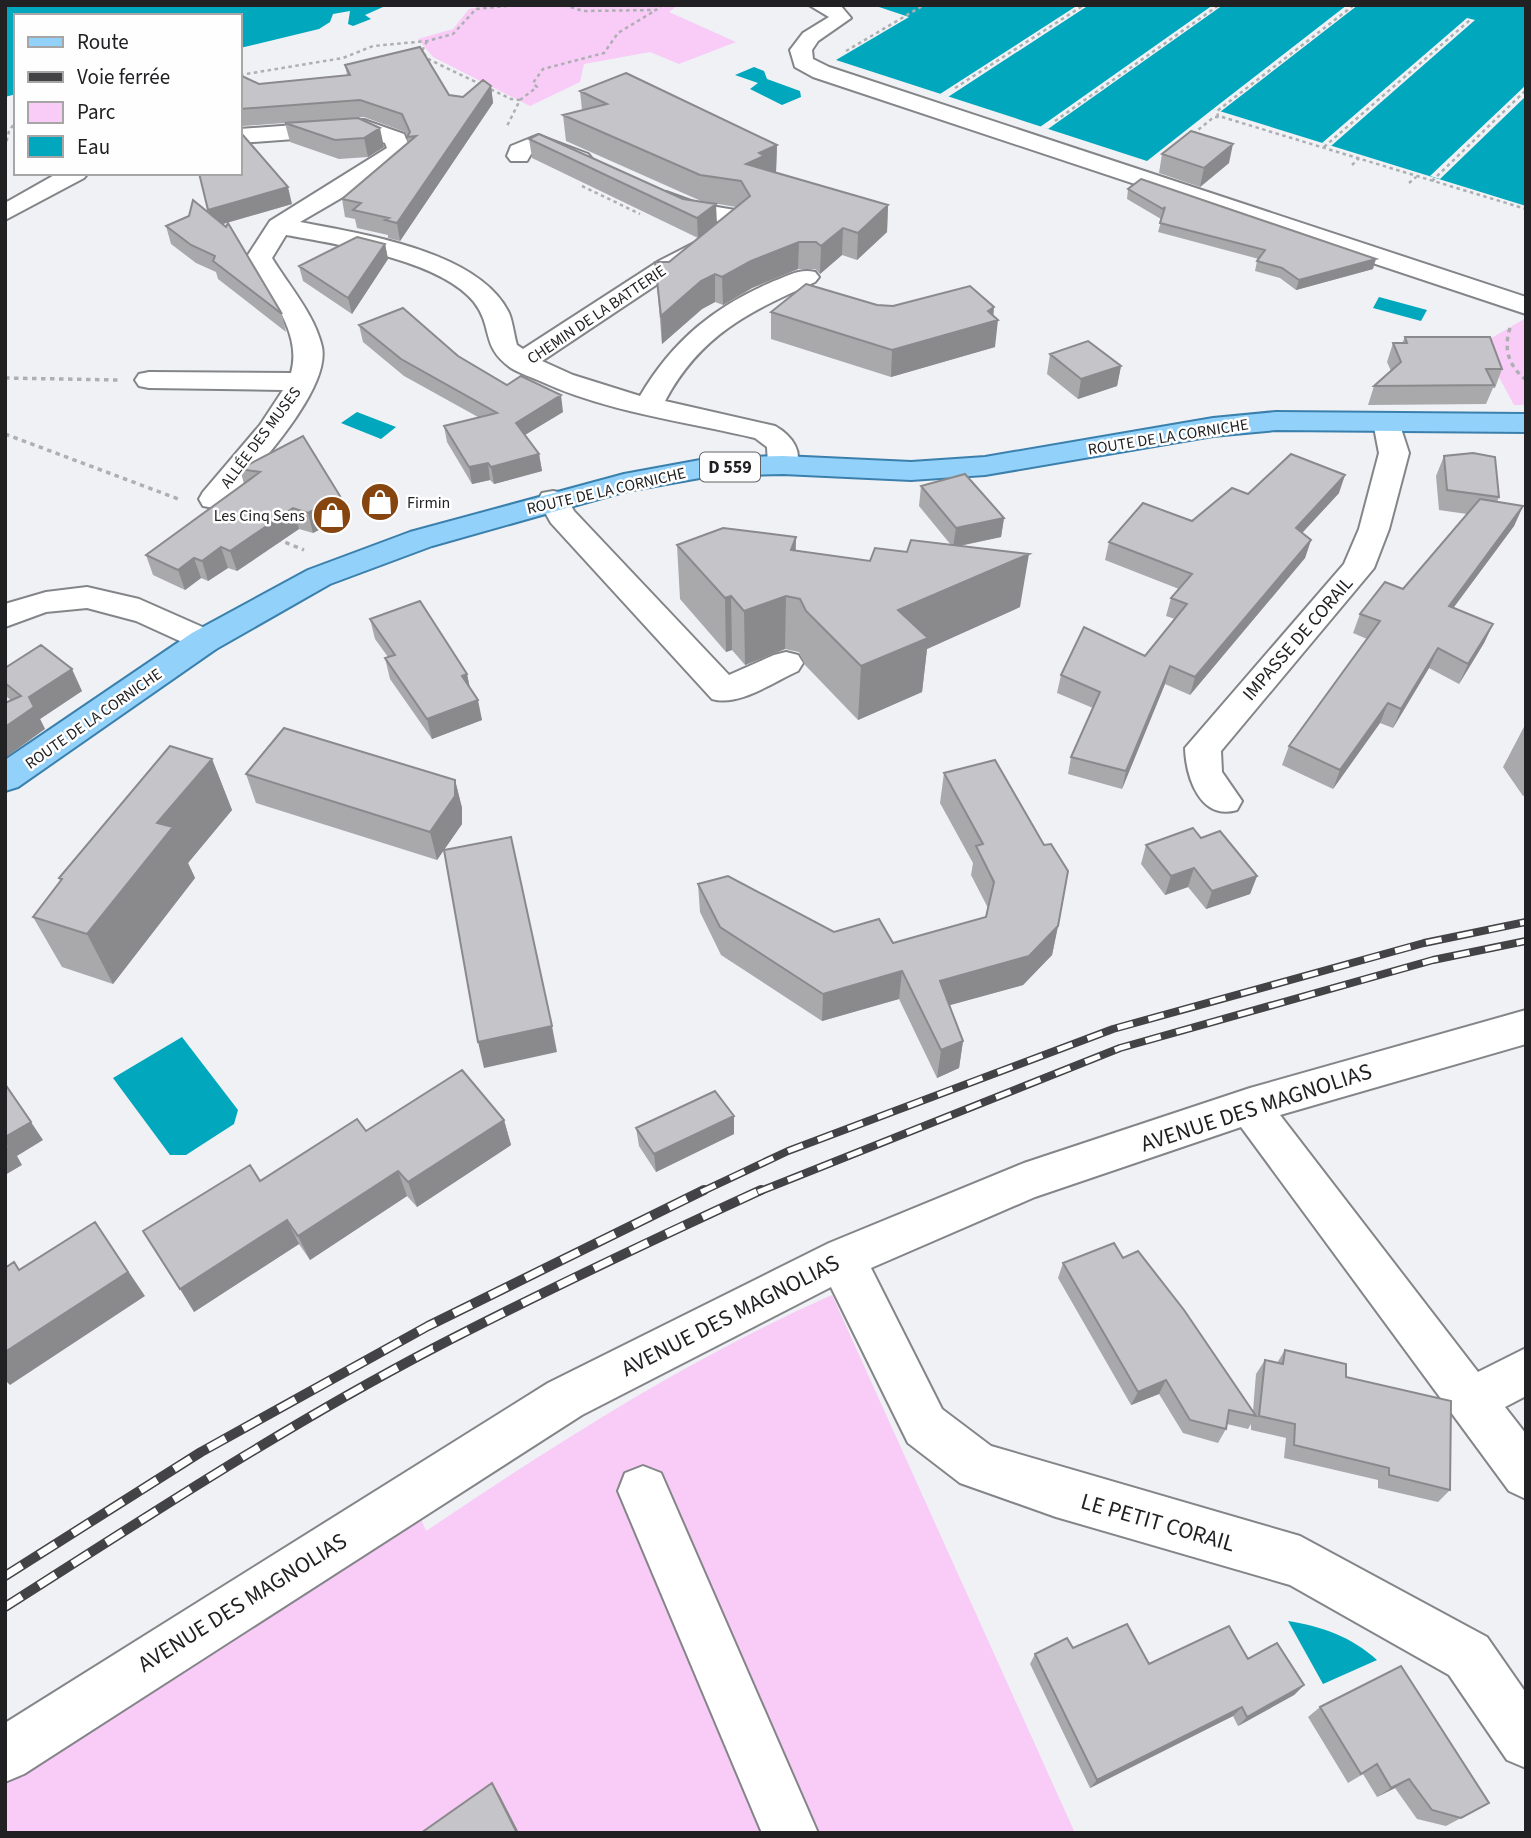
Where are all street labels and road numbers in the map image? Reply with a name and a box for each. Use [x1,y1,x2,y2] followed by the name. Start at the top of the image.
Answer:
[523,260,670,370] street label: CHEMIN DE LA BATTERIE
[215,382,306,493] street label: ALLÉE DES MUSES
[1086,413,1250,461] street label: ROUTE DE LA CORNICHE
[700,452,760,481] road number: D 559
[525,462,688,520] street label: ROUTE DE LA CORNICHE
[1237,571,1360,707] street label: IMPASSE DE CORAIL
[21,663,166,774] street label: ROUTE DE LA CORNICHE
[1136,1055,1376,1160] street label: AVENUE DES MAGNOLIAS
[615,1246,845,1385] street label: AVENUE DES MAGNOLIAS
[1077,1485,1239,1560] street label: LE PETIT CORAIL
[131,1525,353,1680] street label: AVENUE DES MAGNOLIAS

